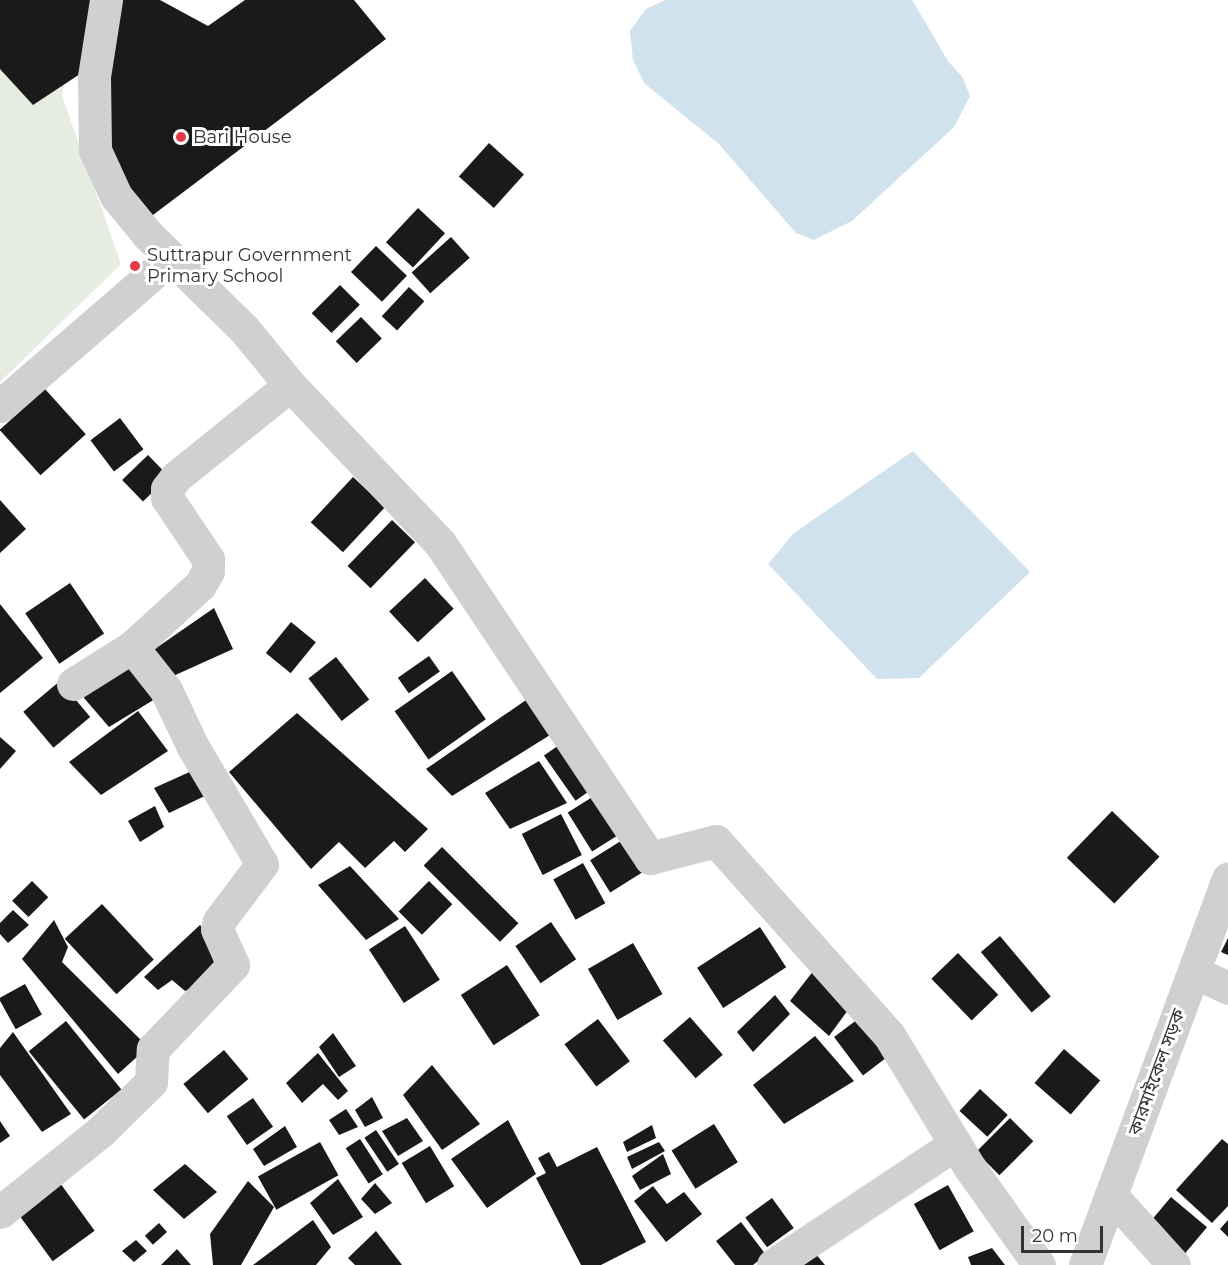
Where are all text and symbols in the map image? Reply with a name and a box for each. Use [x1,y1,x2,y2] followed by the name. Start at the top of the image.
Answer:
[193,126,292,148] place label: Bari House
[174,130,188,144] marker: Bari House
[147,245,352,288] place label: Suttrapur Government Primary School
[128,259,142,273] marker: Suttrapur Government Primary School
[1124,1006,1190,1138] street label: কারমাইকেল সড়ক
[1024,1214,1106,1252] scale bar
[1032,1225,1078,1247] text: 20 m

